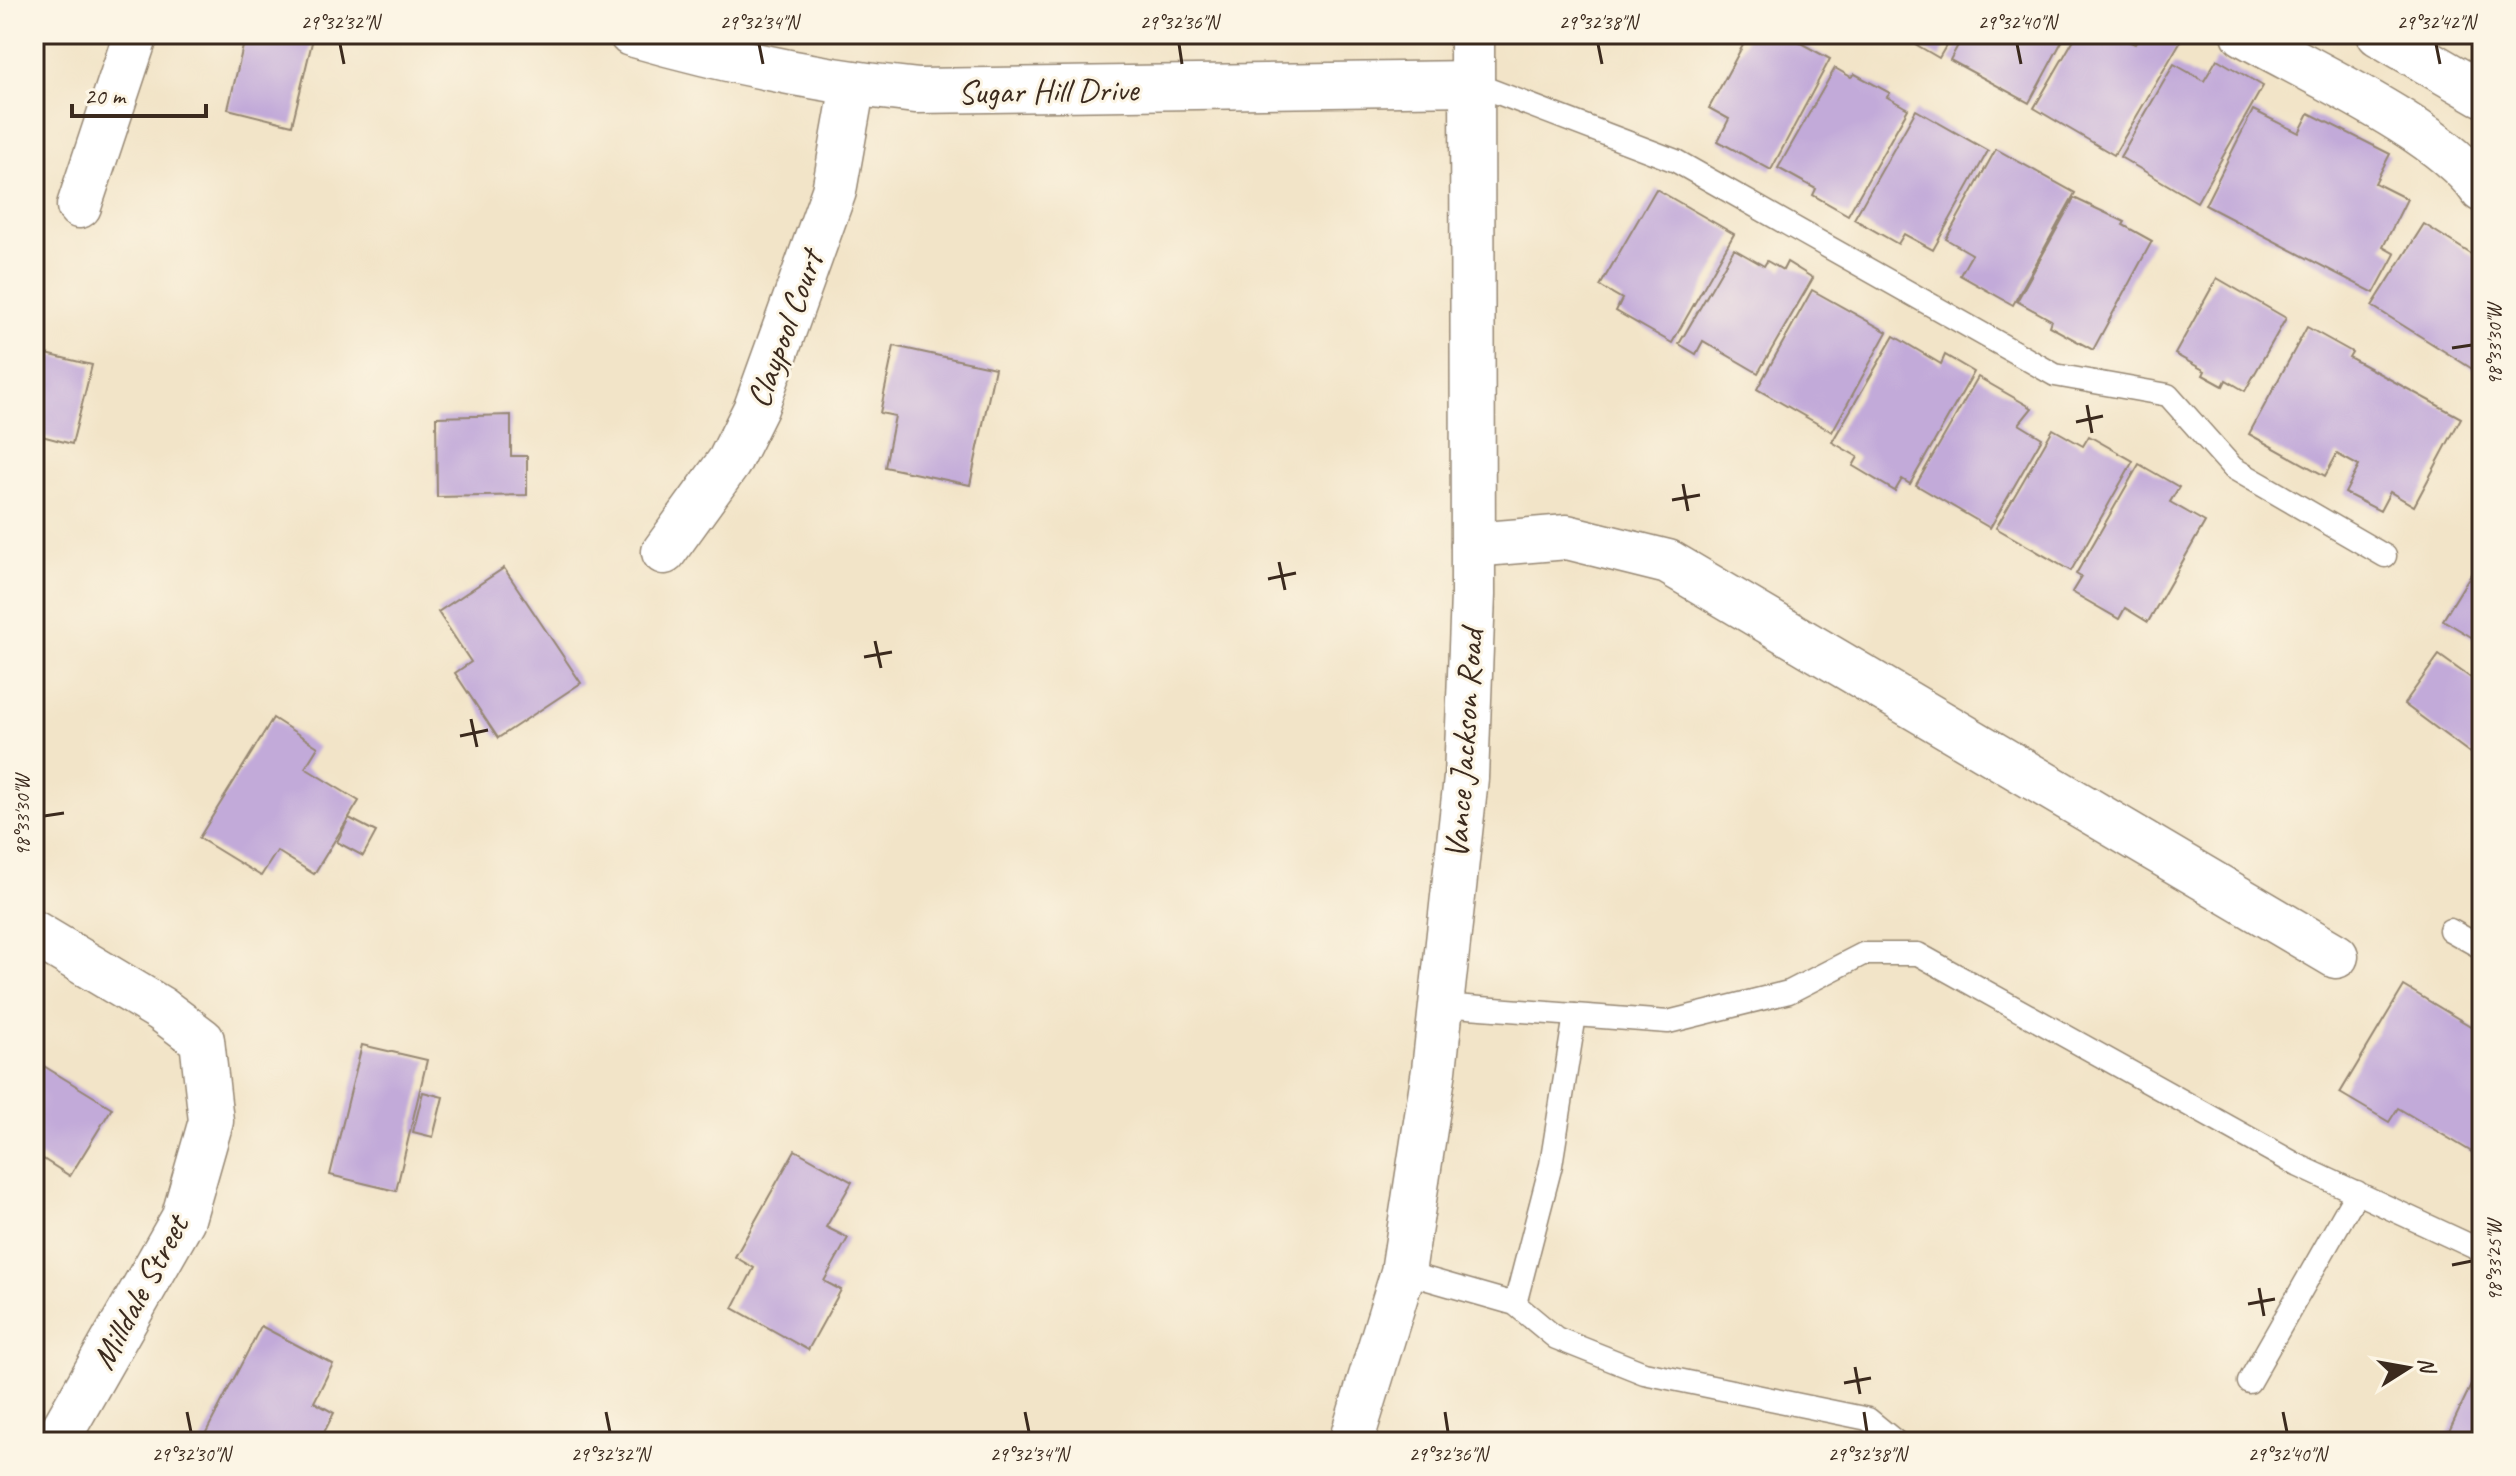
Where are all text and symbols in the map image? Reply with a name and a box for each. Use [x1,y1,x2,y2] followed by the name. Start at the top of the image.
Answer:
[301,10,382,35] text: 29°32'32"N
[720,10,801,35] text: 29°32'34"N
[1140,10,1221,35] text: 29°32'36"N
[1559,10,1640,35] text: 29°32'38"N
[1978,10,2059,35] text: 29°32'40"N
[2397,10,2478,35] text: 29°32'42"N
[957,67,1141,114] street label: Sugar Hill Drive
[72,68,206,118] scale bar
[84,81,127,111] text: 20 m
[736,241,834,413] street label: Claypool Court
[2482,301,2507,386] text: 98°33'30"W
[1434,623,1493,860] street label: Vance Jackson Road
[10,772,35,857] text: 98°33'30"W
[81,1205,200,1377] street label: Milldale Street
[2482,1217,2507,1302] text: 98°33'25"W
[2368,1328,2448,1408] north arrow
[2412,1355,2442,1377] text: N
[152,1442,233,1467] text: 29°32'30"N
[571,1442,652,1467] text: 29°32'32"N
[990,1442,1071,1467] text: 29°32'34"N
[1409,1442,1490,1467] text: 29°32'36"N
[1828,1442,1909,1467] text: 29°32'38"N
[2248,1442,2329,1467] text: 29°32'40"N

